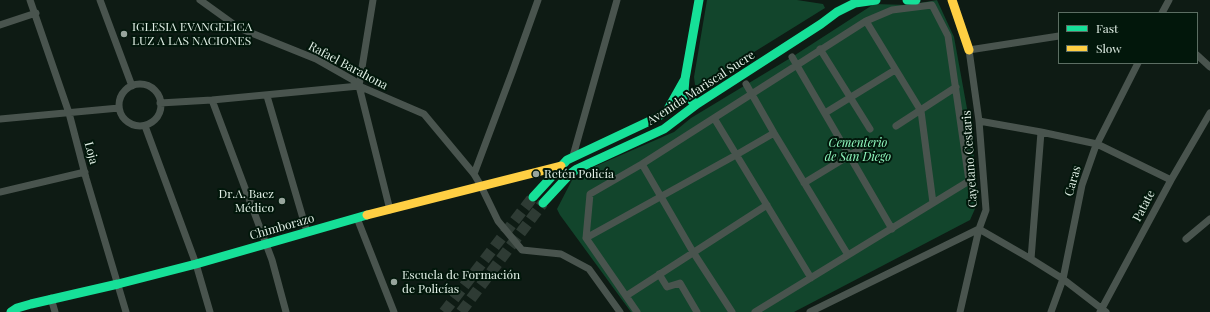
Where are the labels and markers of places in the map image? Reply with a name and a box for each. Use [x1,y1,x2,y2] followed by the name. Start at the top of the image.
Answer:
[132,20,252,48] place label: IGLESIA EVANGELICA LUZ A LAS NACIONES
[119,29,129,39] marker: IGLESIA EVANGELICA LUZ A LAS NACIONES
[544,167,614,181] place label: Retén Policía
[531,169,541,179] marker: Retén Policía
[219,187,274,215] place label: Dr.A. Baez Médico
[277,196,287,206] marker: Dr.A. Baez Médico
[402,268,520,296] place label: Escuela de Formación de Policías
[389,277,399,287] marker: Escuela de Formación de Policías

